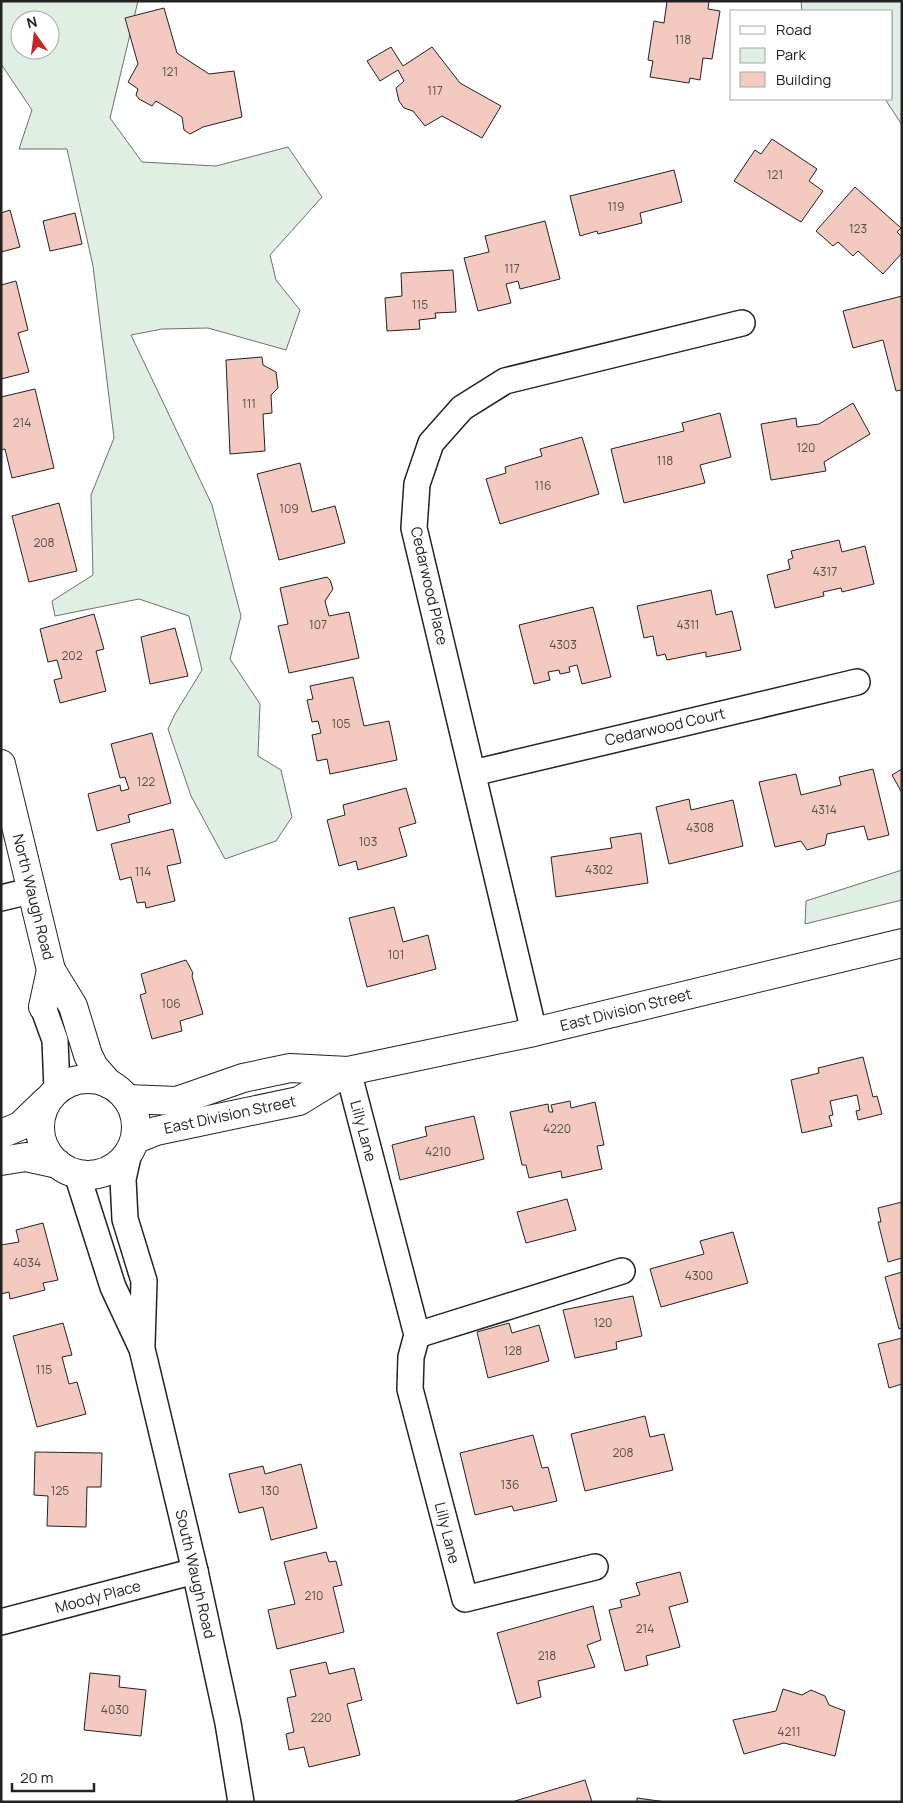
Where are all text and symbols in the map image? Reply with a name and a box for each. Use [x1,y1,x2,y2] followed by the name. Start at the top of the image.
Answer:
[10,10,60,60] north arrow
[730,10,893,100] legend
[25,11,39,32] text: N
[776,19,812,40] text: Road
[675,31,691,48] house number: 118
[776,44,806,65] text: Park
[162,63,178,80] house number: 121
[776,69,831,90] text: Building
[427,82,443,99] house number: 117
[767,166,783,183] house number: 121
[608,198,624,215] house number: 119
[849,220,867,237] house number: 123
[504,260,520,277] house number: 117
[412,296,428,313] house number: 115
[242,395,256,412] house number: 111
[13,414,31,431] house number: 214
[797,439,815,456] house number: 120
[657,452,673,469] house number: 118
[535,477,551,494] house number: 116
[279,500,299,517] house number: 109
[406,525,453,647] street label: Cedarwood Place
[33,534,55,551] house number: 208
[813,563,837,580] house number: 4317
[309,616,327,633] house number: 107
[676,616,700,633] house number: 4311
[549,636,577,653] house number: 4303
[61,647,83,664] house number: 202
[603,702,727,751] street label: Cedarwood Court
[332,715,351,732] house number: 105
[137,773,155,790] house number: 122
[811,801,837,818] house number: 4314
[686,819,714,836] house number: 4308
[8,832,59,962] street label: North Waugh Road
[359,833,377,850] house number: 103
[585,861,613,878] house number: 4302
[135,863,151,880] house number: 114
[388,946,404,963] house number: 101
[558,983,694,1036] street label: East Division Street
[161,995,181,1012] house number: 106
[162,1090,298,1139] street label: East Division Street
[345,1098,382,1164] street label: Lilly Lane
[543,1120,571,1137] house number: 4220
[425,1143,451,1160] house number: 4210
[13,1254,41,1271] house number: 4034
[685,1267,713,1284] house number: 4300
[594,1314,612,1331] house number: 120
[504,1342,522,1359] house number: 128
[36,1361,52,1378] house number: 115
[612,1444,634,1461] house number: 208
[501,1476,519,1493] house number: 136
[51,1482,69,1499] house number: 125
[261,1482,279,1499] house number: 130
[430,1500,465,1566] street label: Lilly Lane
[170,1507,221,1641] street label: South Waugh Road
[53,1575,143,1618] street label: Moody Place
[305,1587,323,1604] house number: 210
[636,1620,654,1637] house number: 214
[538,1647,556,1664] house number: 218
[101,1701,129,1718] house number: 4030
[310,1709,332,1726] house number: 220
[777,1723,801,1740] house number: 4211
[12,1760,95,1792] scale bar
[20,1767,53,1788] text: 20 m

